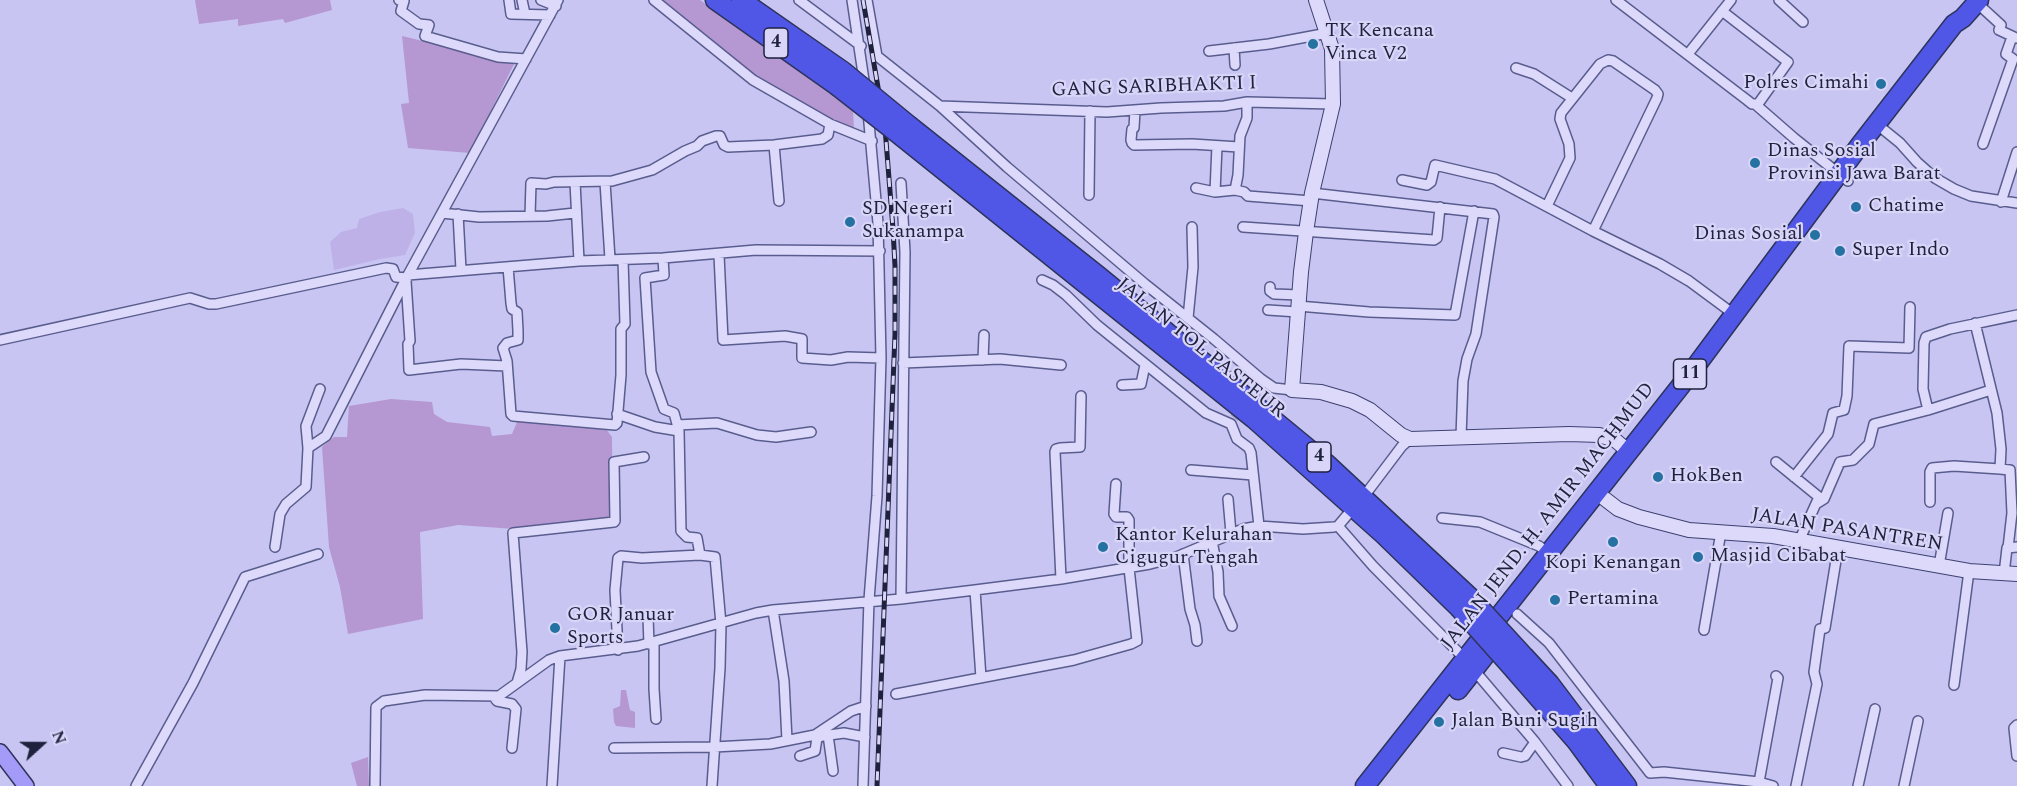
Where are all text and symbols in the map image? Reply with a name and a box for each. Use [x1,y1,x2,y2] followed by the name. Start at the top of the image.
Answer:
[1325,20,1434,67] place label: TK Kencana Vinca V2
[764,28,788,58] road number: 4
[1306,37,1320,51] marker: TK Kencana Vinca V2
[1051,72,1257,104] street label: GANG SARIBHAKTI I
[1743,72,1869,96] place label: Polres Cimahi
[1874,77,1888,91] marker: Polres Cimahi
[1767,140,1940,187] place label: Dinas Sosial Provinsi Jawa Barat
[1748,156,1762,170] marker: Dinas Sosial Provinsi Jawa Barat
[1868,195,1944,219] place label: Chatime
[862,198,964,245] place label: SD Negeri Sukanampa
[1849,200,1863,214] marker: Chatime
[843,215,857,229] marker: SD Negeri Sukanampa
[1694,223,1803,247] place label: Dinas Sosial
[1808,228,1822,242] marker: Dinas Sosial
[1852,239,1949,263] place label: Super Indo
[1833,244,1847,258] marker: Super Indo
[1111,274,1289,424] street label: JALAN TOL PASTEUR
[1674,359,1706,389] road number: 11
[1437,378,1661,656] street label: JALAN JEND. H. AMIR MACHMUD
[1307,442,1331,472] road number: 4
[1670,465,1743,489] place label: HokBen
[1651,470,1665,484] marker: HokBen
[1750,504,1944,558] street label: JALAN PASANTREN
[1115,524,1273,571] place label: Kantor Kelurahan Cigugur Tengah
[1606,535,1620,549] marker: Kopi Kenangan
[1096,540,1110,554] marker: Kantor Kelurahan Cigugur Tengah
[1710,545,1846,569] place label: Masjid Cibabat
[1691,550,1705,564] marker: Masjid Cibabat
[1545,552,1681,576] place label: Kopi Kenangan
[1567,588,1659,612] place label: Pertamina
[1548,593,1562,607] marker: Pertamina
[567,604,674,651] place label: GOR Januar Sports
[548,621,562,635] marker: GOR Januar Sports
[1451,710,1598,734] place label: Jalan Buni Sugih
[12,714,72,774] north arrow
[1432,715,1446,729] marker: Jalan Buni Sugih
[45,727,72,748] text: N

